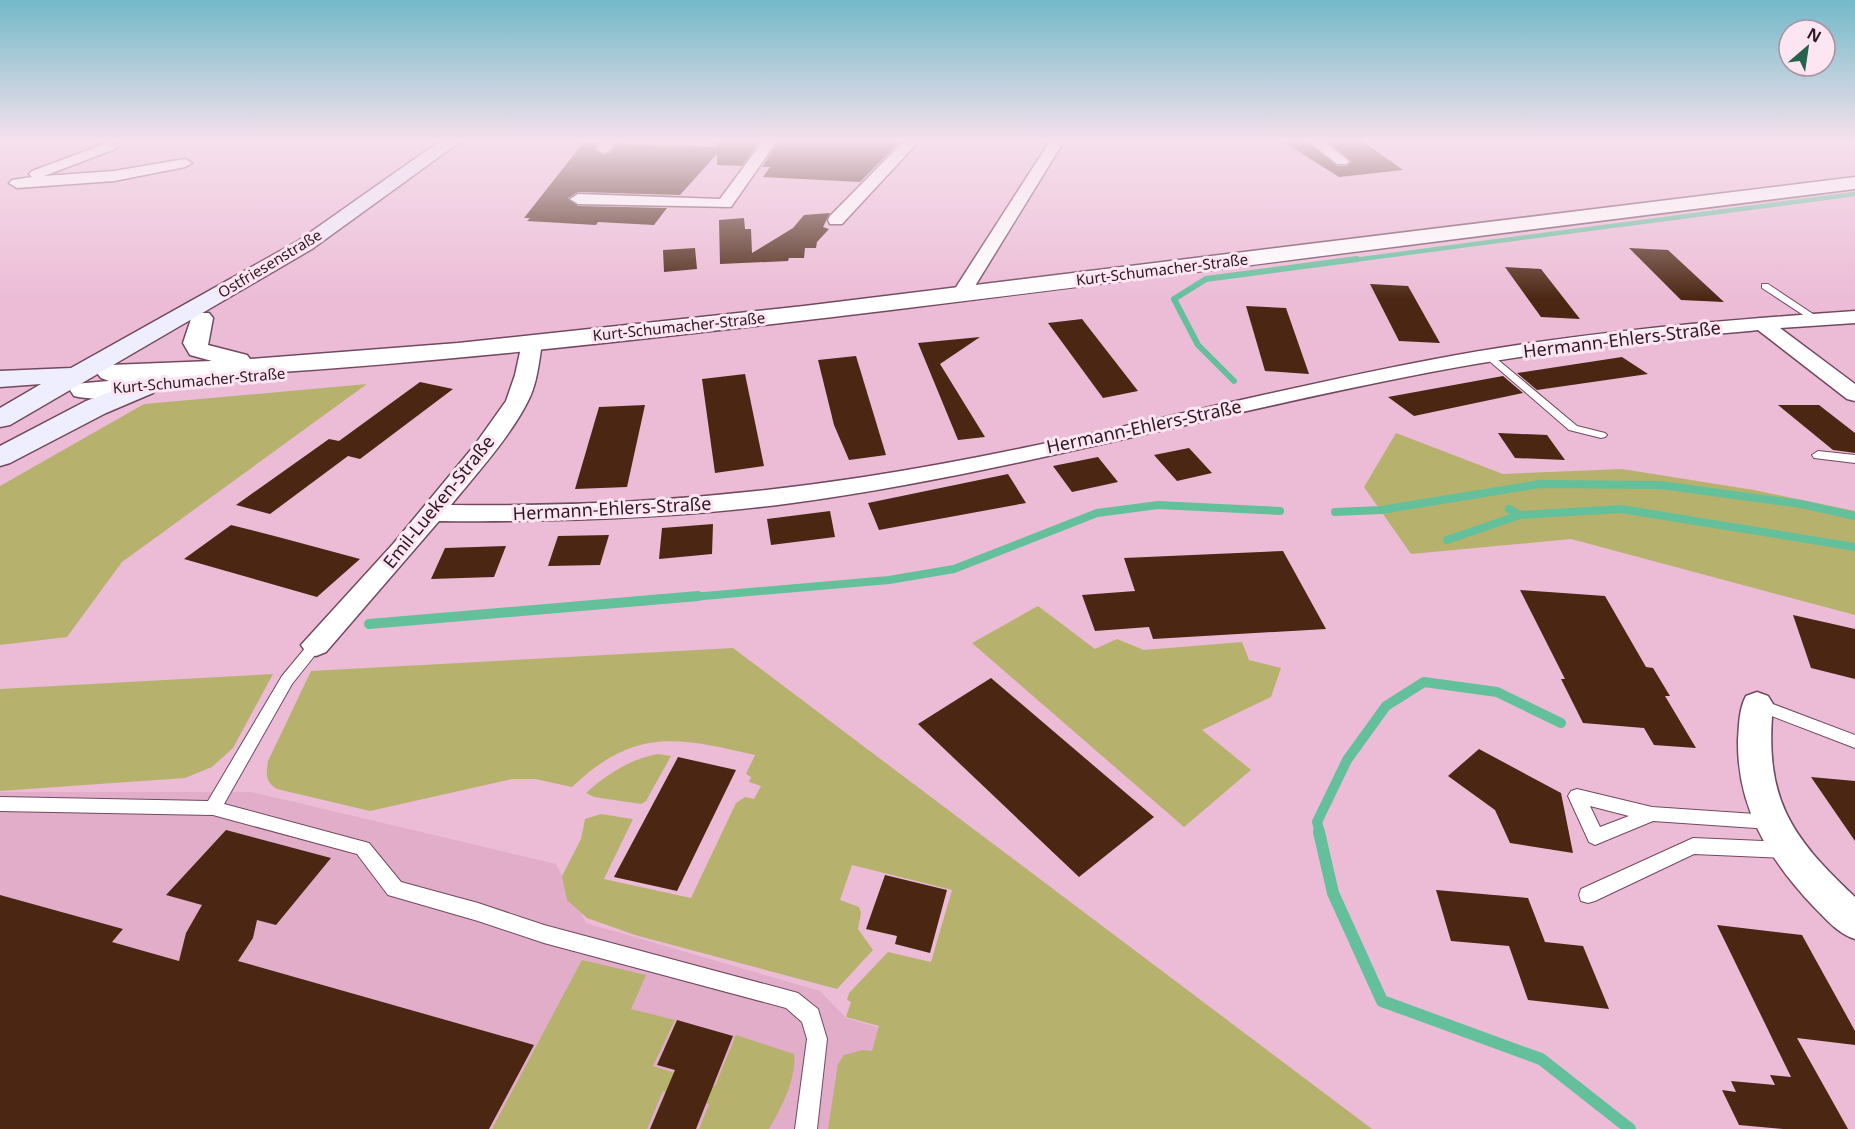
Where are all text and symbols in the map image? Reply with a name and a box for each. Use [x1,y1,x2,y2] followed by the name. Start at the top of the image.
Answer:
[1777,18,1837,78] north arrow
[1803,22,1825,48] text: N
[214,224,325,302] street label: Ostfriesenstraße
[1075,249,1249,289] street label: Kurt-Schumacher-Straße
[592,307,766,345] street label: Kurt-Schumacher-Straße
[1522,315,1722,363] street label: Hermann-Ehlers-Straße
[112,362,286,398] street label: Kurt-Schumacher-Straße
[1044,394,1243,458] street label: Hermann-Ehlers-Straße
[377,430,499,573] street label: Emil-Lueken-Straße
[512,491,712,525] street label: Hermann-Ehlers-Straße

